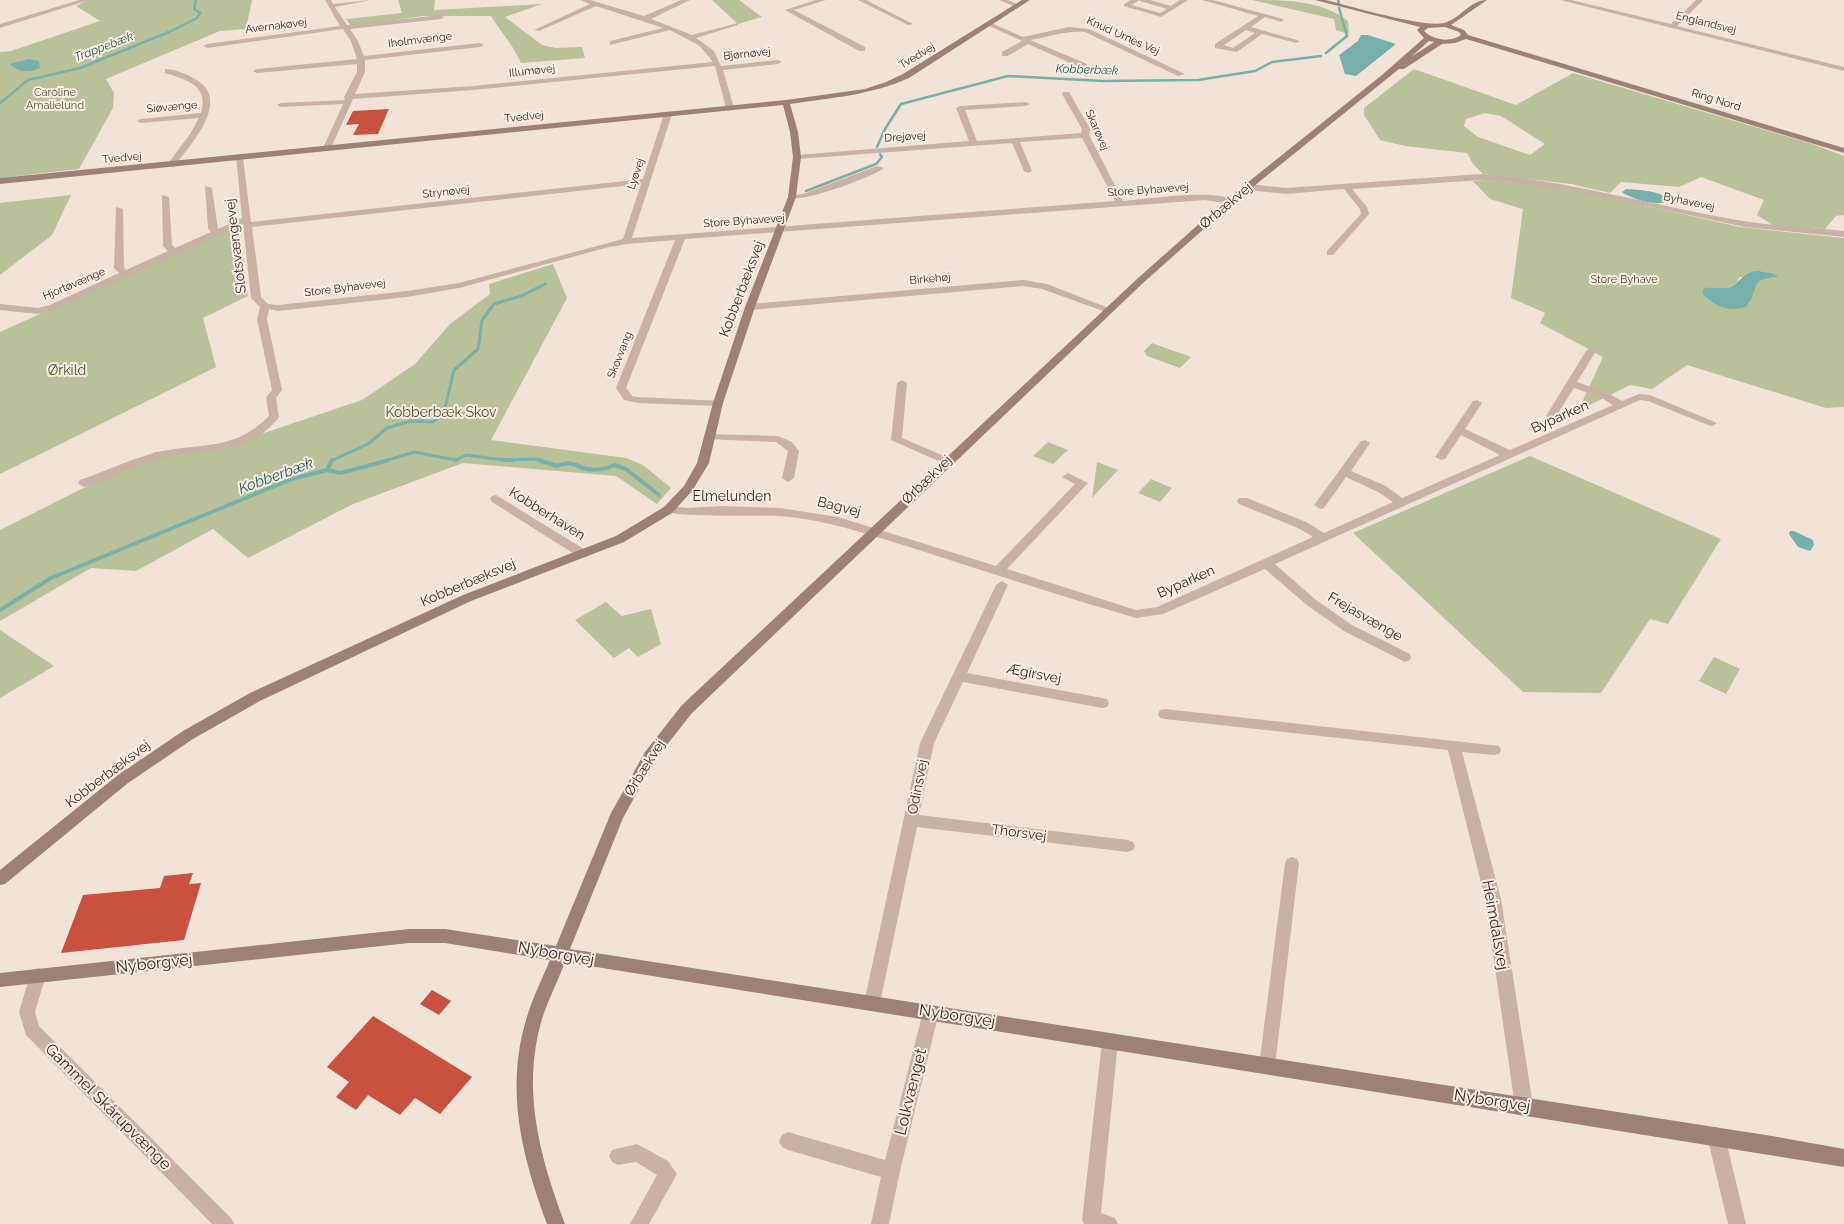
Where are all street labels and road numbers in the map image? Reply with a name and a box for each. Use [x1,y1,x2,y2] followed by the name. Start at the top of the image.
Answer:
[1674,9,1738,37] street label: Englandsvej
[1084,14,1162,58] street label: Knud Urnes Vej
[244,16,308,36] street label: Avernakøvej
[387,30,453,50] street label: Iholmvænge
[897,40,937,72] street label: Tvedvej
[723,45,771,63] street label: Bjørnøvej
[508,62,556,80] street label: Illumøvej
[1690,86,1742,114] street label: Ring Nord
[146,98,198,116] street label: Siøvænge
[504,108,544,126] street label: Tvedvej
[1082,108,1112,152] street label: Skarøvej
[884,129,926,145] street label: Drejøvej
[102,150,142,166] street label: Tvedvej
[625,157,647,191] street label: Lyøvej
[1196,179,1256,233] street label: Ørbækvej
[1107,181,1189,199] street label: Store Byhavevej
[422,183,470,201] street label: Strynøvej
[1662,190,1716,214] street label: Byhavevej
[222,198,250,294] street label: Slotsvængevej
[703,212,785,230] street label: Store Byhavevej
[716,239,768,339] street label: Kobberbæksvej
[41,265,107,303] street label: Hjortøvænge
[909,271,951,287] street label: Birkehøj
[304,276,386,300] street label: Store Byhavevej
[605,330,635,380] street label: Skovvang
[1529,397,1591,437] street label: Byparken
[898,452,956,508] street label: Ørbækvej
[506,484,588,544] street label: Kobberhaven
[693,489,771,505] street label: Elmelunden
[816,494,862,520] street label: Bagvej
[418,555,518,611] street label: Kobberbæksvej
[1155,562,1217,602] street label: Byparken
[1325,589,1405,645] street label: Frejasvænge
[1005,661,1063,687] street label: Ægirsvej
[62,737,154,811] street label: Kobberbæksvej
[621,737,669,799] street label: Ørbækvej
[904,758,932,816] street label: Odinsvej
[991,821,1047,845] street label: Thorsvej
[1478,878,1512,972] street label: Heimdalsvej
[516,938,596,970] street label: Nyborgvej
[115,950,193,978] street label: Nyborgvej
[918,1001,996,1031] street label: Nyborgvej
[41,1040,175,1174] street label: Gammel Skårupvænge
[891,1047,931,1137] street label: Lolkvænget
[1453,1086,1531,1116] street label: Nyborgvej

